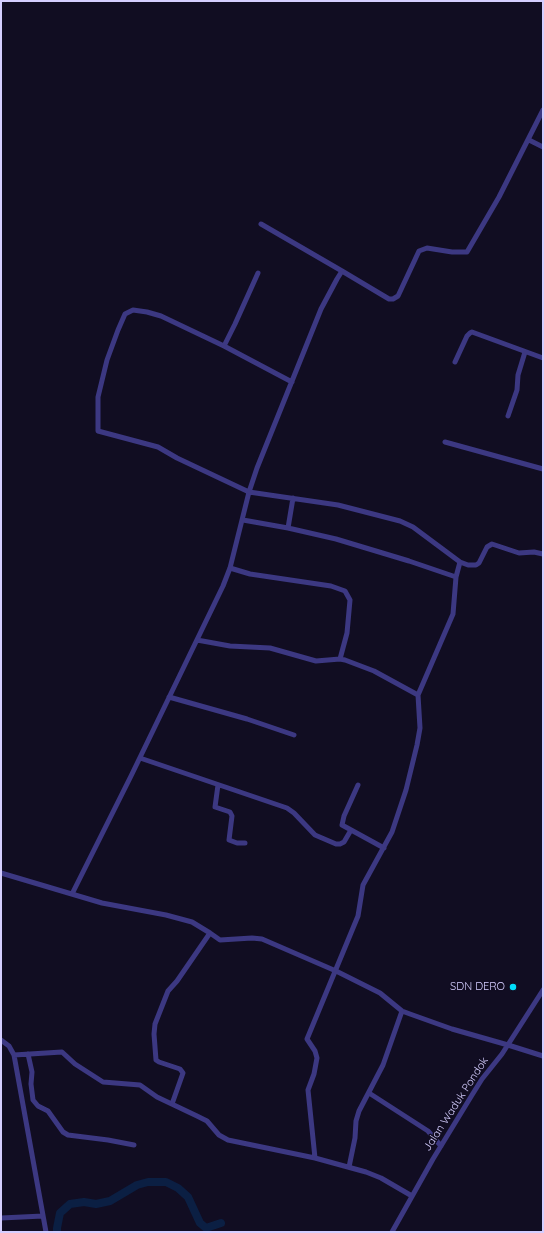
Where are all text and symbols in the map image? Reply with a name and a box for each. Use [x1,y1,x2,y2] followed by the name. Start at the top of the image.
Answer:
[450,980,505,994] place label: SDN DERO
[508,982,518,992] marker: SDN DERO
[421,1055,491,1153] street label: Jalan Waduk Pondok

